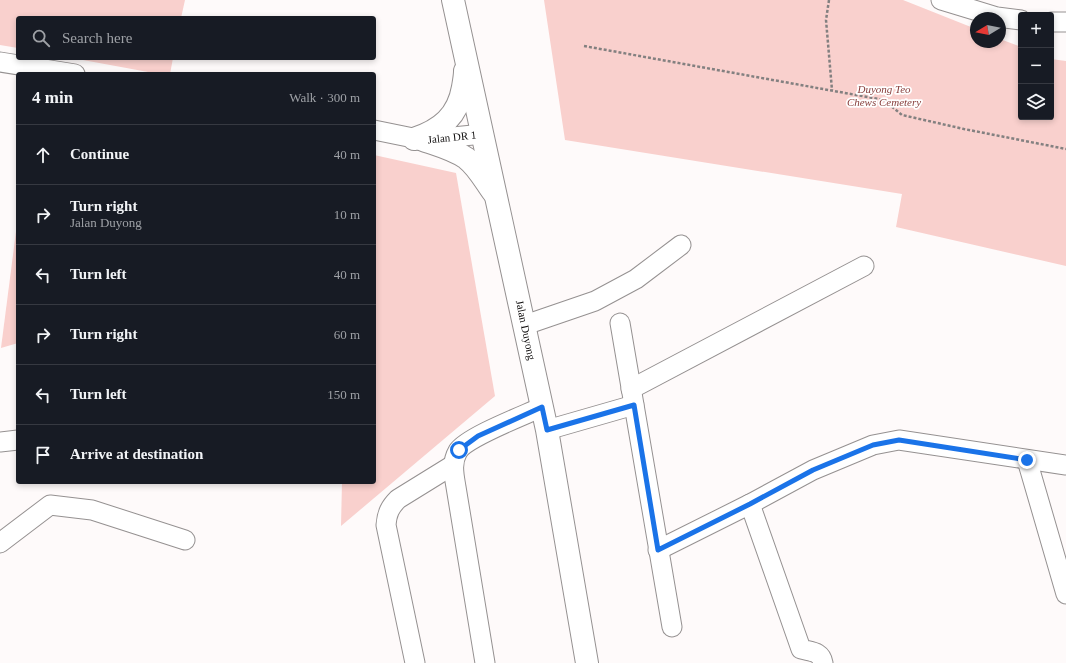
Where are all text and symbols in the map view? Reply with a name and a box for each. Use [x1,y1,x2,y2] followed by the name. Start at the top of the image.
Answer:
[970,12,1006,48] north arrow
[1018,12,1054,120] map controls
[1018,12,1054,48] button: +
[16,16,376,60] search box
[30,27,52,49] icon: search
[62,30,132,46] text: Search here
[1018,48,1054,84] button: −
[847,83,921,108] park label: Duyong Teo Chews Cemetery
[1018,84,1054,120] button: layers
[32,88,73,107] text: 4 min
[289,90,360,105] text: Walk · 300 m
[427,128,477,146] street label: Jalan DR 1
[32,144,54,166] icon: ahead
[70,146,129,162] text: Continue
[334,147,360,162] text: 40 m
[70,198,137,214] text: Turn right
[32,204,54,226] icon: right
[334,207,360,222] text: 10 m
[70,215,142,230] text: Jalan Duyong
[32,264,54,286] icon: left
[70,266,127,282] text: Turn left
[334,267,360,282] text: 40 m
[514,299,538,361] street label: Jalan Duyong
[32,324,54,346] icon: right
[70,326,137,342] text: Turn right
[334,327,360,342] text: 60 m
[32,384,54,406] icon: left
[70,386,127,402] text: Turn left
[327,387,360,402] text: 150 m
[450,441,468,459] route start
[32,444,54,466] icon: arrive
[70,446,203,462] text: Arrive at destination
[1018,451,1036,469] route end

